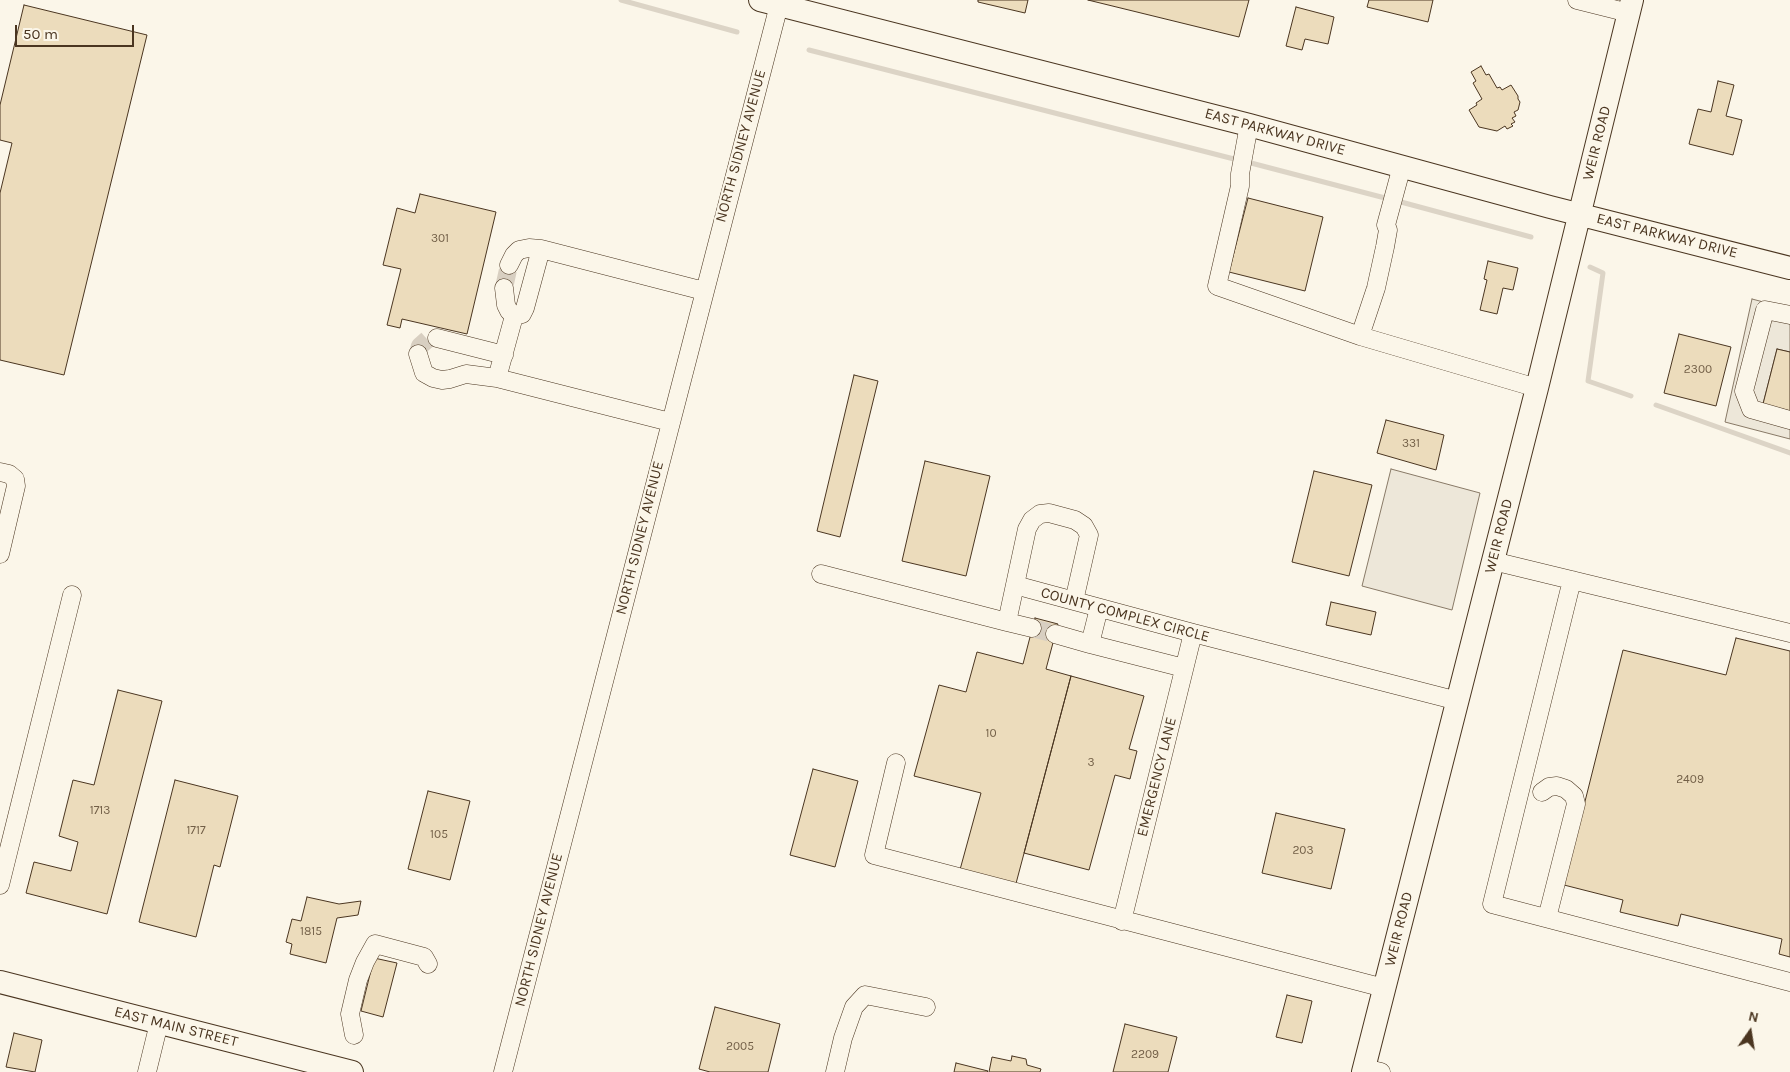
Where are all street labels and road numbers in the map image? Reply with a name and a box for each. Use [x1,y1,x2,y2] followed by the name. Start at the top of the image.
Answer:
[712,68,770,224] street label: NORTH SIDNEY AVENUE
[1579,104,1615,182] street label: WEIR ROAD
[1203,105,1347,159] street label: EAST PARKWAY DRIVE
[1595,210,1739,262] street label: EAST PARKWAY DRIVE
[612,459,668,617] street label: NORTH SIDNEY AVENUE
[1481,497,1517,575] street label: WEIR ROAD
[1039,584,1211,646] street label: COUNTY COMPLEX CIRCLE
[1133,715,1181,839] street label: EMERGENCY LANE
[511,851,567,1009] street label: NORTH SIDNEY AVENUE
[1381,890,1417,968] street label: WEIR ROAD
[112,1003,240,1051] street label: EAST MAIN STREET

